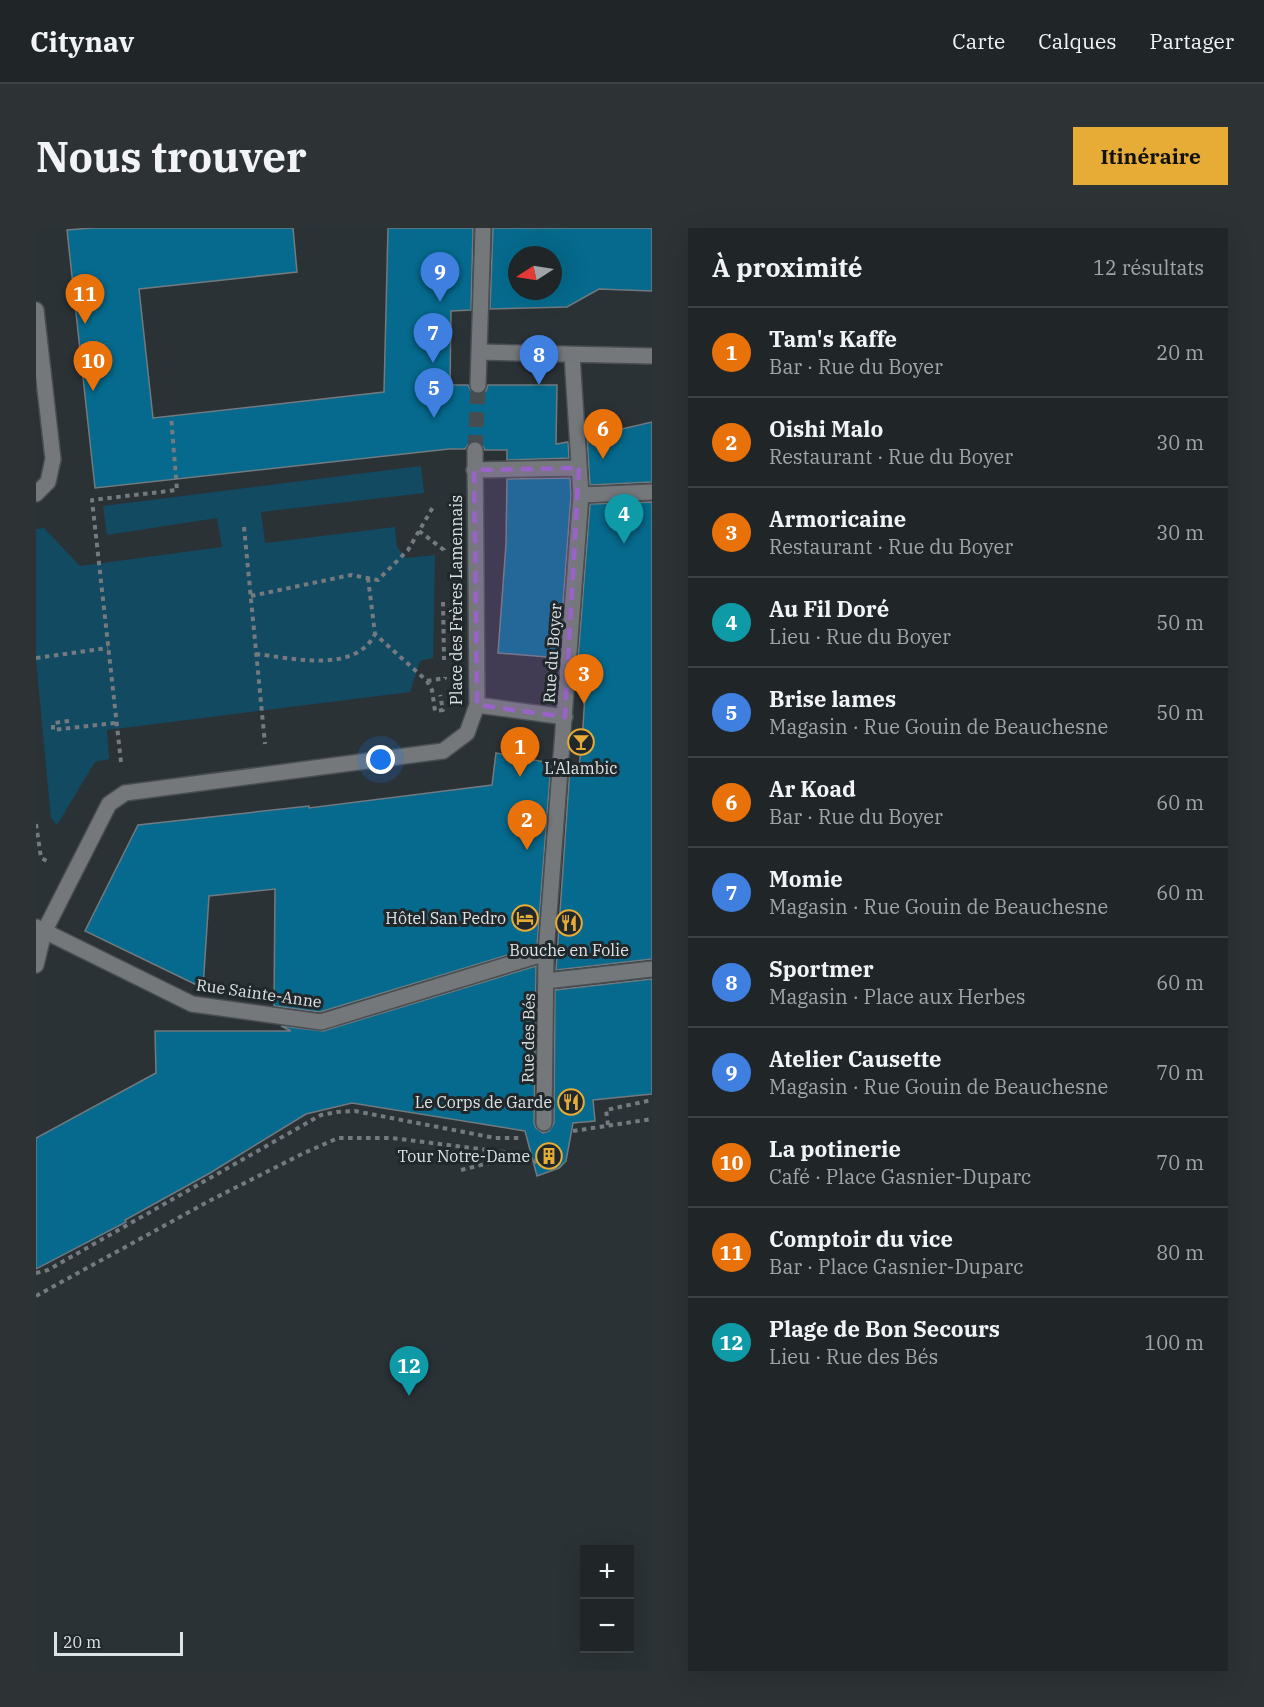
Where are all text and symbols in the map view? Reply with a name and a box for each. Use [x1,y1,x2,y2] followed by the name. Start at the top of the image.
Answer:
[30,23,134,60] text: Citynav
[952,27,1005,55] text: Carte
[1038,27,1117,55] text: Calques
[1150,27,1234,55] text: Partager
[1073,127,1228,185] button: Itinéraire
[36,129,307,184] text: Nous trouver
[508,246,562,300] north arrow
[712,250,863,284] text: À proximité
[420,253,460,302] pin: 9
[1093,254,1204,281] text: 12 résultats
[65,274,104,324] pin: 11
[414,314,452,363] pin: 7
[769,324,897,353] text: Tam's Kaffe
[520,336,558,385] pin: 8
[726,339,738,366] text: 1
[1156,339,1204,366] text: 20 m
[74,342,112,391] pin: 10
[769,353,943,380] text: Bar · Rue du Boyer
[414,368,454,418] pin: 5
[584,410,622,459] pin: 6
[769,414,883,443] text: Oishi Malo
[726,429,738,456] text: 2
[1156,429,1204,456] text: 30 m
[769,443,1013,470] text: Restaurant · Rue du Boyer
[604,494,644,544] pin: 4
[446,495,466,705] street label: Place des Frères Lamennais
[769,504,906,533] text: Armoricaine
[726,519,738,546] text: 3
[1156,519,1204,546] text: 30 m
[769,533,1013,560] text: Restaurant · Rue du Boyer
[769,594,889,623] text: Au Fil Doré
[539,602,565,704] street label: Rue du Boyer
[726,609,738,636] text: 4
[1156,609,1204,636] text: 50 m
[769,623,951,650] text: Lieu · Rue du Boyer
[564,654,604,704] pin: 3
[769,684,896,713] text: Brise lames
[726,699,738,726] text: 5
[1156,699,1204,726] text: 50 m
[769,713,1108,740] text: Magasin · Rue Gouin de Beauchesne
[566,727,596,757] bar icon: L'Alambic
[500,728,540,777] pin: 1
[366,745,395,774] your location
[544,758,618,778] place label: L'Alambic
[769,774,856,803] text: Ar Koad
[726,789,738,816] text: 6
[1156,789,1204,816] text: 60 m
[508,800,546,850] pin: 2
[769,803,943,830] text: Bar · Rue du Boyer
[769,864,843,893] text: Momie
[726,879,738,906] text: 7
[1156,879,1204,906] text: 60 m
[769,893,1108,920] text: Magasin · Rue Gouin de Beauchesne
[510,903,540,933] hotel icon: Hôtel San Pedro
[385,908,506,928] place label: Hôtel San Pedro
[554,908,584,938] restaurant icon: Bouche en Folie
[509,940,629,960] place label: Bouche en Folie
[769,954,874,983] text: Sportmer
[726,969,738,996] text: 8
[1156,969,1204,996] text: 60 m
[195,974,323,1012] street label: Rue Sainte-Anne
[769,983,1026,1010] text: Magasin · Place aux Herbes
[517,993,539,1083] street label: Rue des Bés
[769,1044,941,1073] text: Atelier Causette
[726,1059,738,1086] text: 9
[1156,1059,1204,1086] text: 70 m
[769,1073,1108,1100] text: Magasin · Rue Gouin de Beauchesne
[556,1087,586,1117] restaurant icon: Le Corps de Garde
[415,1092,552,1112] place label: Le Corps de Garde
[769,1134,901,1163] text: La potinerie
[534,1141,564,1171] building icon: Tour Notre-Dame
[398,1146,530,1166] place label: Tour Notre-Dame
[720,1149,744,1176] text: 10
[1156,1149,1204,1176] text: 70 m
[769,1163,1031,1190] text: Café · Place Gasnier-Duparc
[769,1224,953,1253] text: Comptoir du vice
[720,1239,744,1266] text: 11
[1156,1239,1204,1266] text: 80 m
[769,1253,1024,1280] text: Bar · Place Gasnier-Duparc
[769,1314,1000,1343] text: Plage de Bon Secours
[720,1329,744,1356] text: 12
[1144,1329,1204,1356] text: 100 m
[769,1343,938,1370] text: Lieu · Rue des Bés
[390,1346,428,1396] pin: 12
[580,1545,634,1653] map controls
[580,1545,634,1599] button: +
[580,1599,634,1653] button: −
[54,1629,183,1656] scale bar
[63,1632,101,1652] text: 20 m

